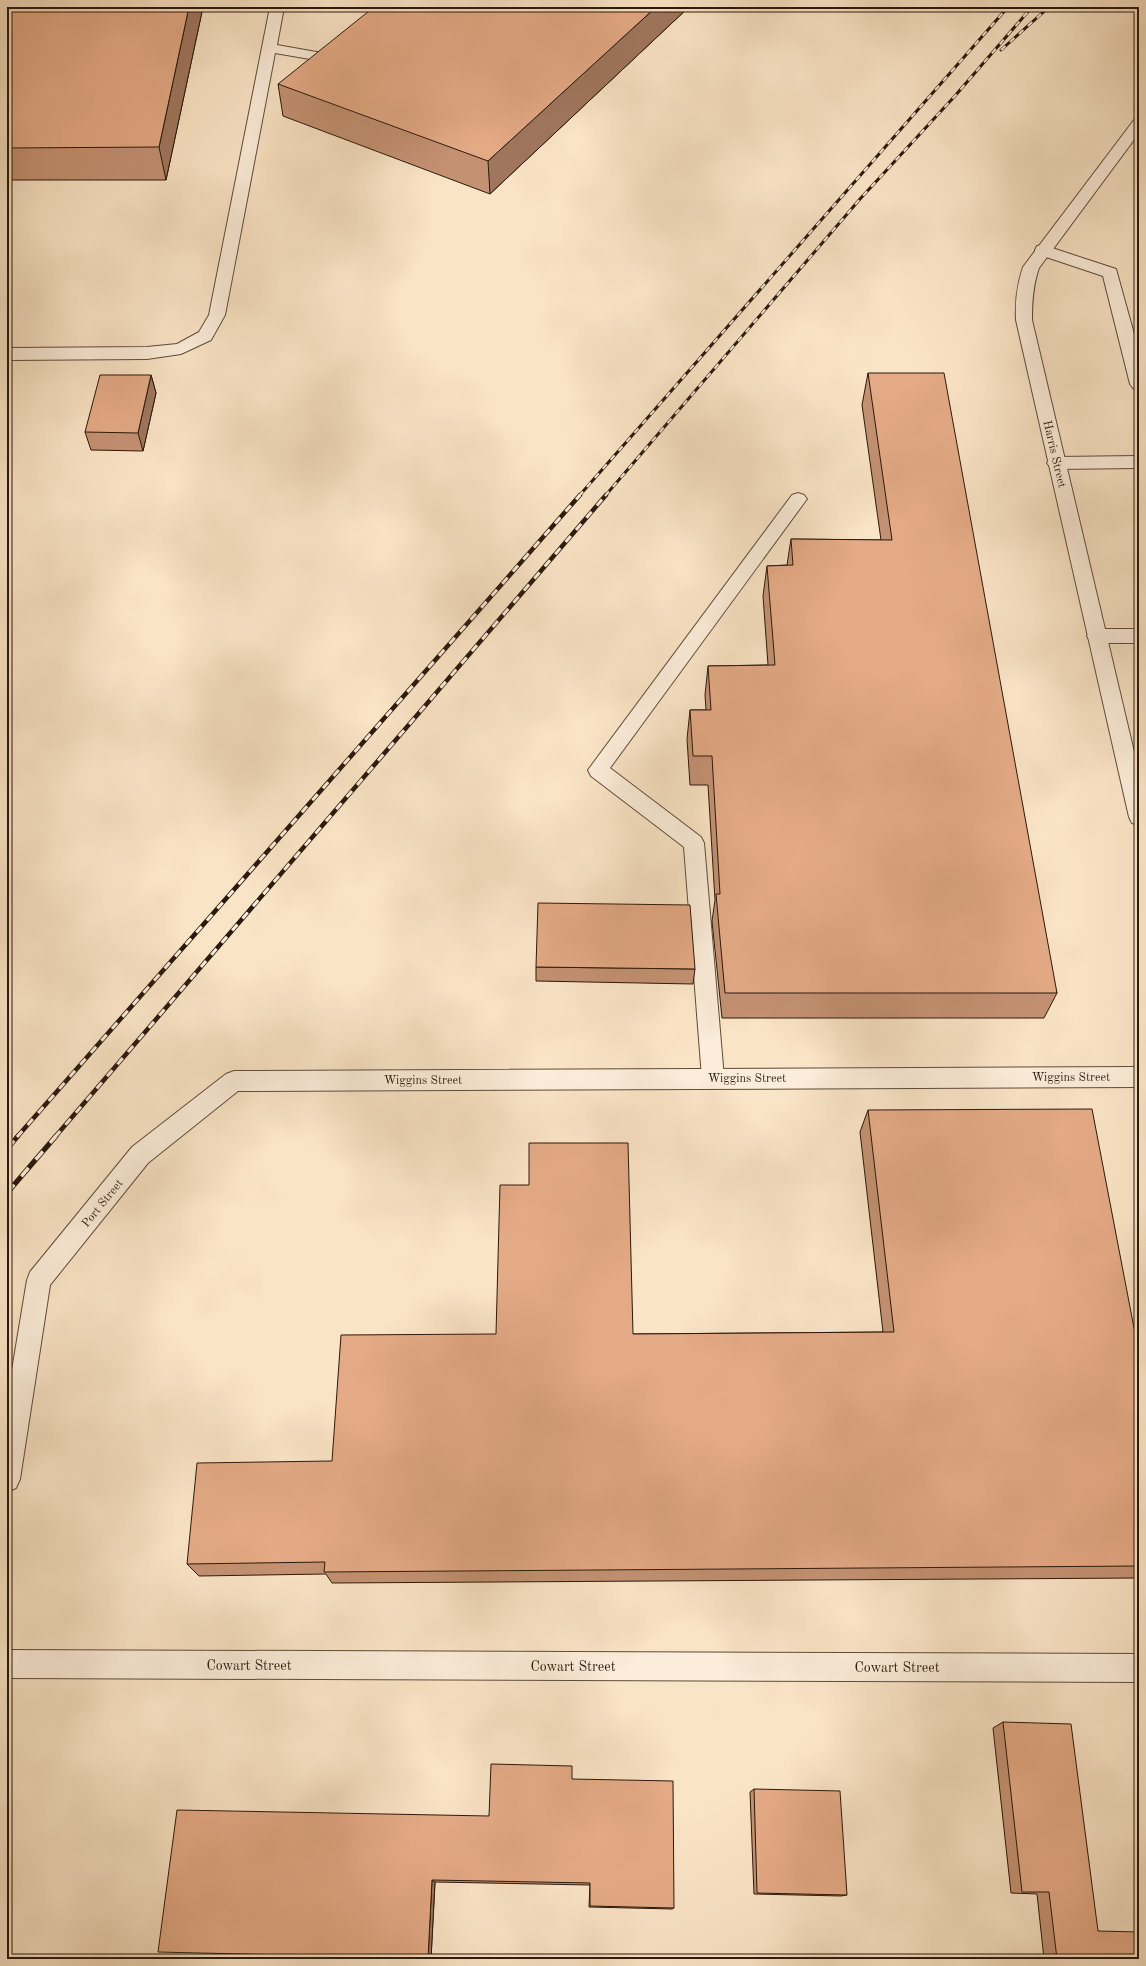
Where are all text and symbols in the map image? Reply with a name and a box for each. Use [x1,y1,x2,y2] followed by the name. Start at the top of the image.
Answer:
[1040,419,1068,489] street label: Harris Street
[1032,1072,1110,1084] street label: Wiggins Street
[708,1073,786,1085] street label: Wiggins Street
[384,1075,462,1087] street label: Wiggins Street
[80,1177,126,1230] street label: Port Street
[206,1659,292,1673] street label: Cowart Street
[530,1660,616,1674] street label: Cowart Street
[854,1661,940,1675] street label: Cowart Street

